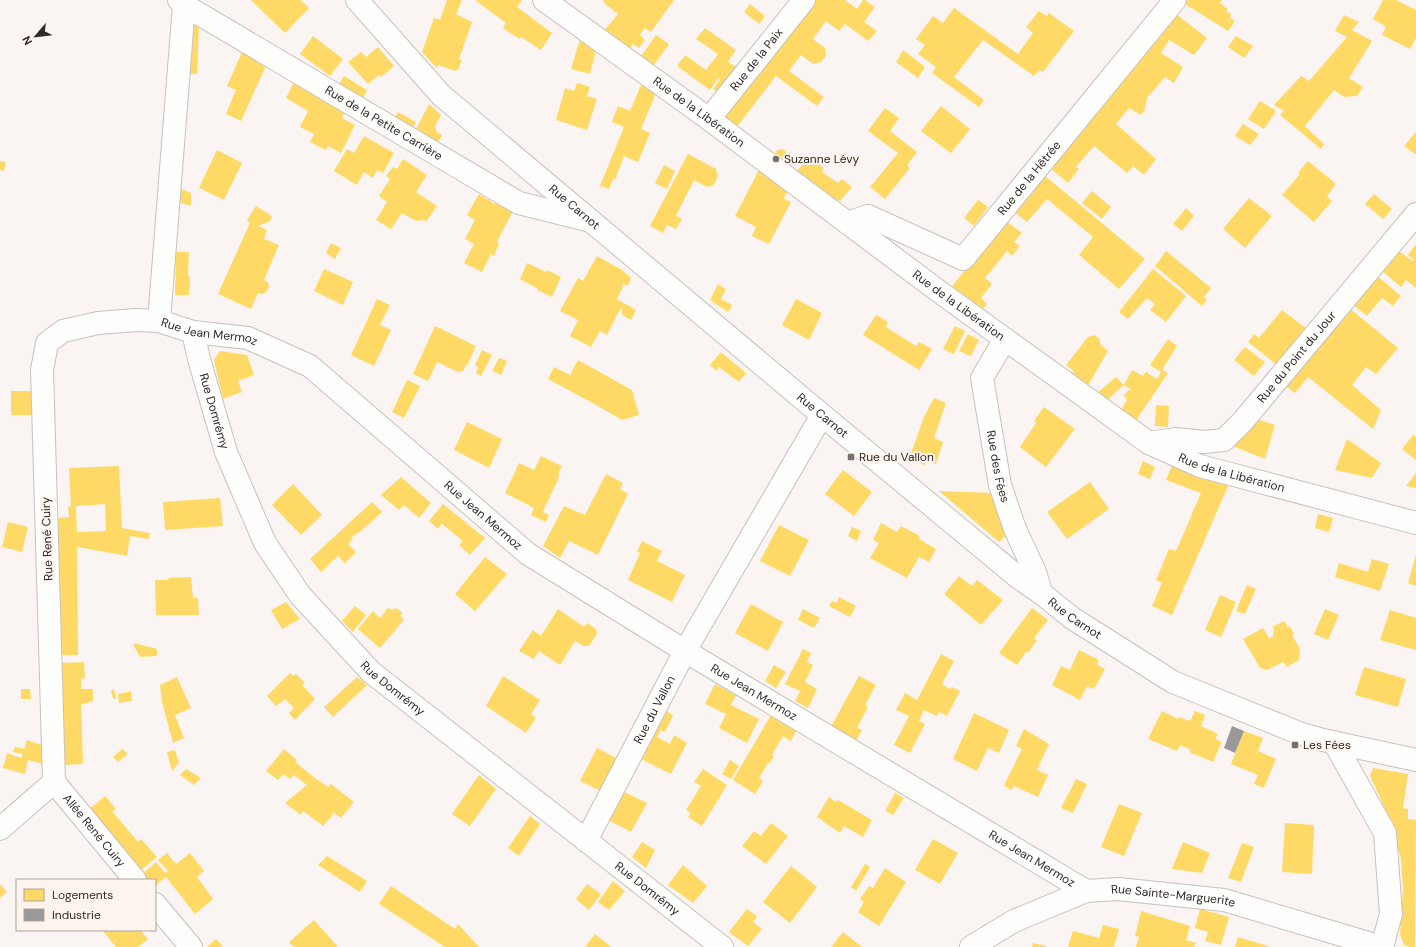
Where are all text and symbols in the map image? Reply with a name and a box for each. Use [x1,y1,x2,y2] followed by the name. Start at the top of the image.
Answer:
[16,16,56,56] north arrow
[726,25,786,94] street label: Rue de la Paix
[19,34,35,48] text: N
[650,73,748,151] street label: Rue de la Libération
[322,82,446,164] street label: Rue de la Petite Carrière
[994,138,1064,219] street label: Rue de la Hêtrée
[784,151,860,167] place label: Suzanne Lévy
[771,154,781,164] marker: Suzanne Lévy
[545,181,604,233] street label: Rue Carnot
[909,267,1008,344] street label: Rue de la Libération
[1254,307,1340,406] street label: Rue du Point du Jour
[159,314,260,349] street label: Rue Jean Mermoz
[196,371,233,451] street label: Rue Domrémy
[794,389,852,442] street label: Rue Carnot
[983,429,1013,505] street label: Rue des Fées
[859,449,934,465] place label: Rue du Vallon
[1176,449,1286,496] street label: Rue de la Libération
[846,452,856,462] marker: Rue du Vallon
[441,477,526,553] street label: Rue Jean Mermoz
[38,496,56,581] street label: Rue René Cuiry
[1045,594,1105,643] street label: Rue Carnot
[357,658,428,719] street label: Rue Domrémy
[708,660,800,724] street label: Rue Jean Mermoz
[630,673,679,747] street label: Rue du Vallon
[1303,737,1351,753] place label: Les Fées
[1290,740,1300,750] marker: Les Fées
[59,791,129,871] street label: Allée René Cuiry
[986,827,1078,891] street label: Rue Jean Mermoz
[612,858,683,919] street label: Rue Domrémy
[16,879,156,931] legend
[1111,881,1238,911] street label: Rue Sainte-Marguerite
[52,887,113,903] text: Logements
[52,907,101,923] text: Industrie

